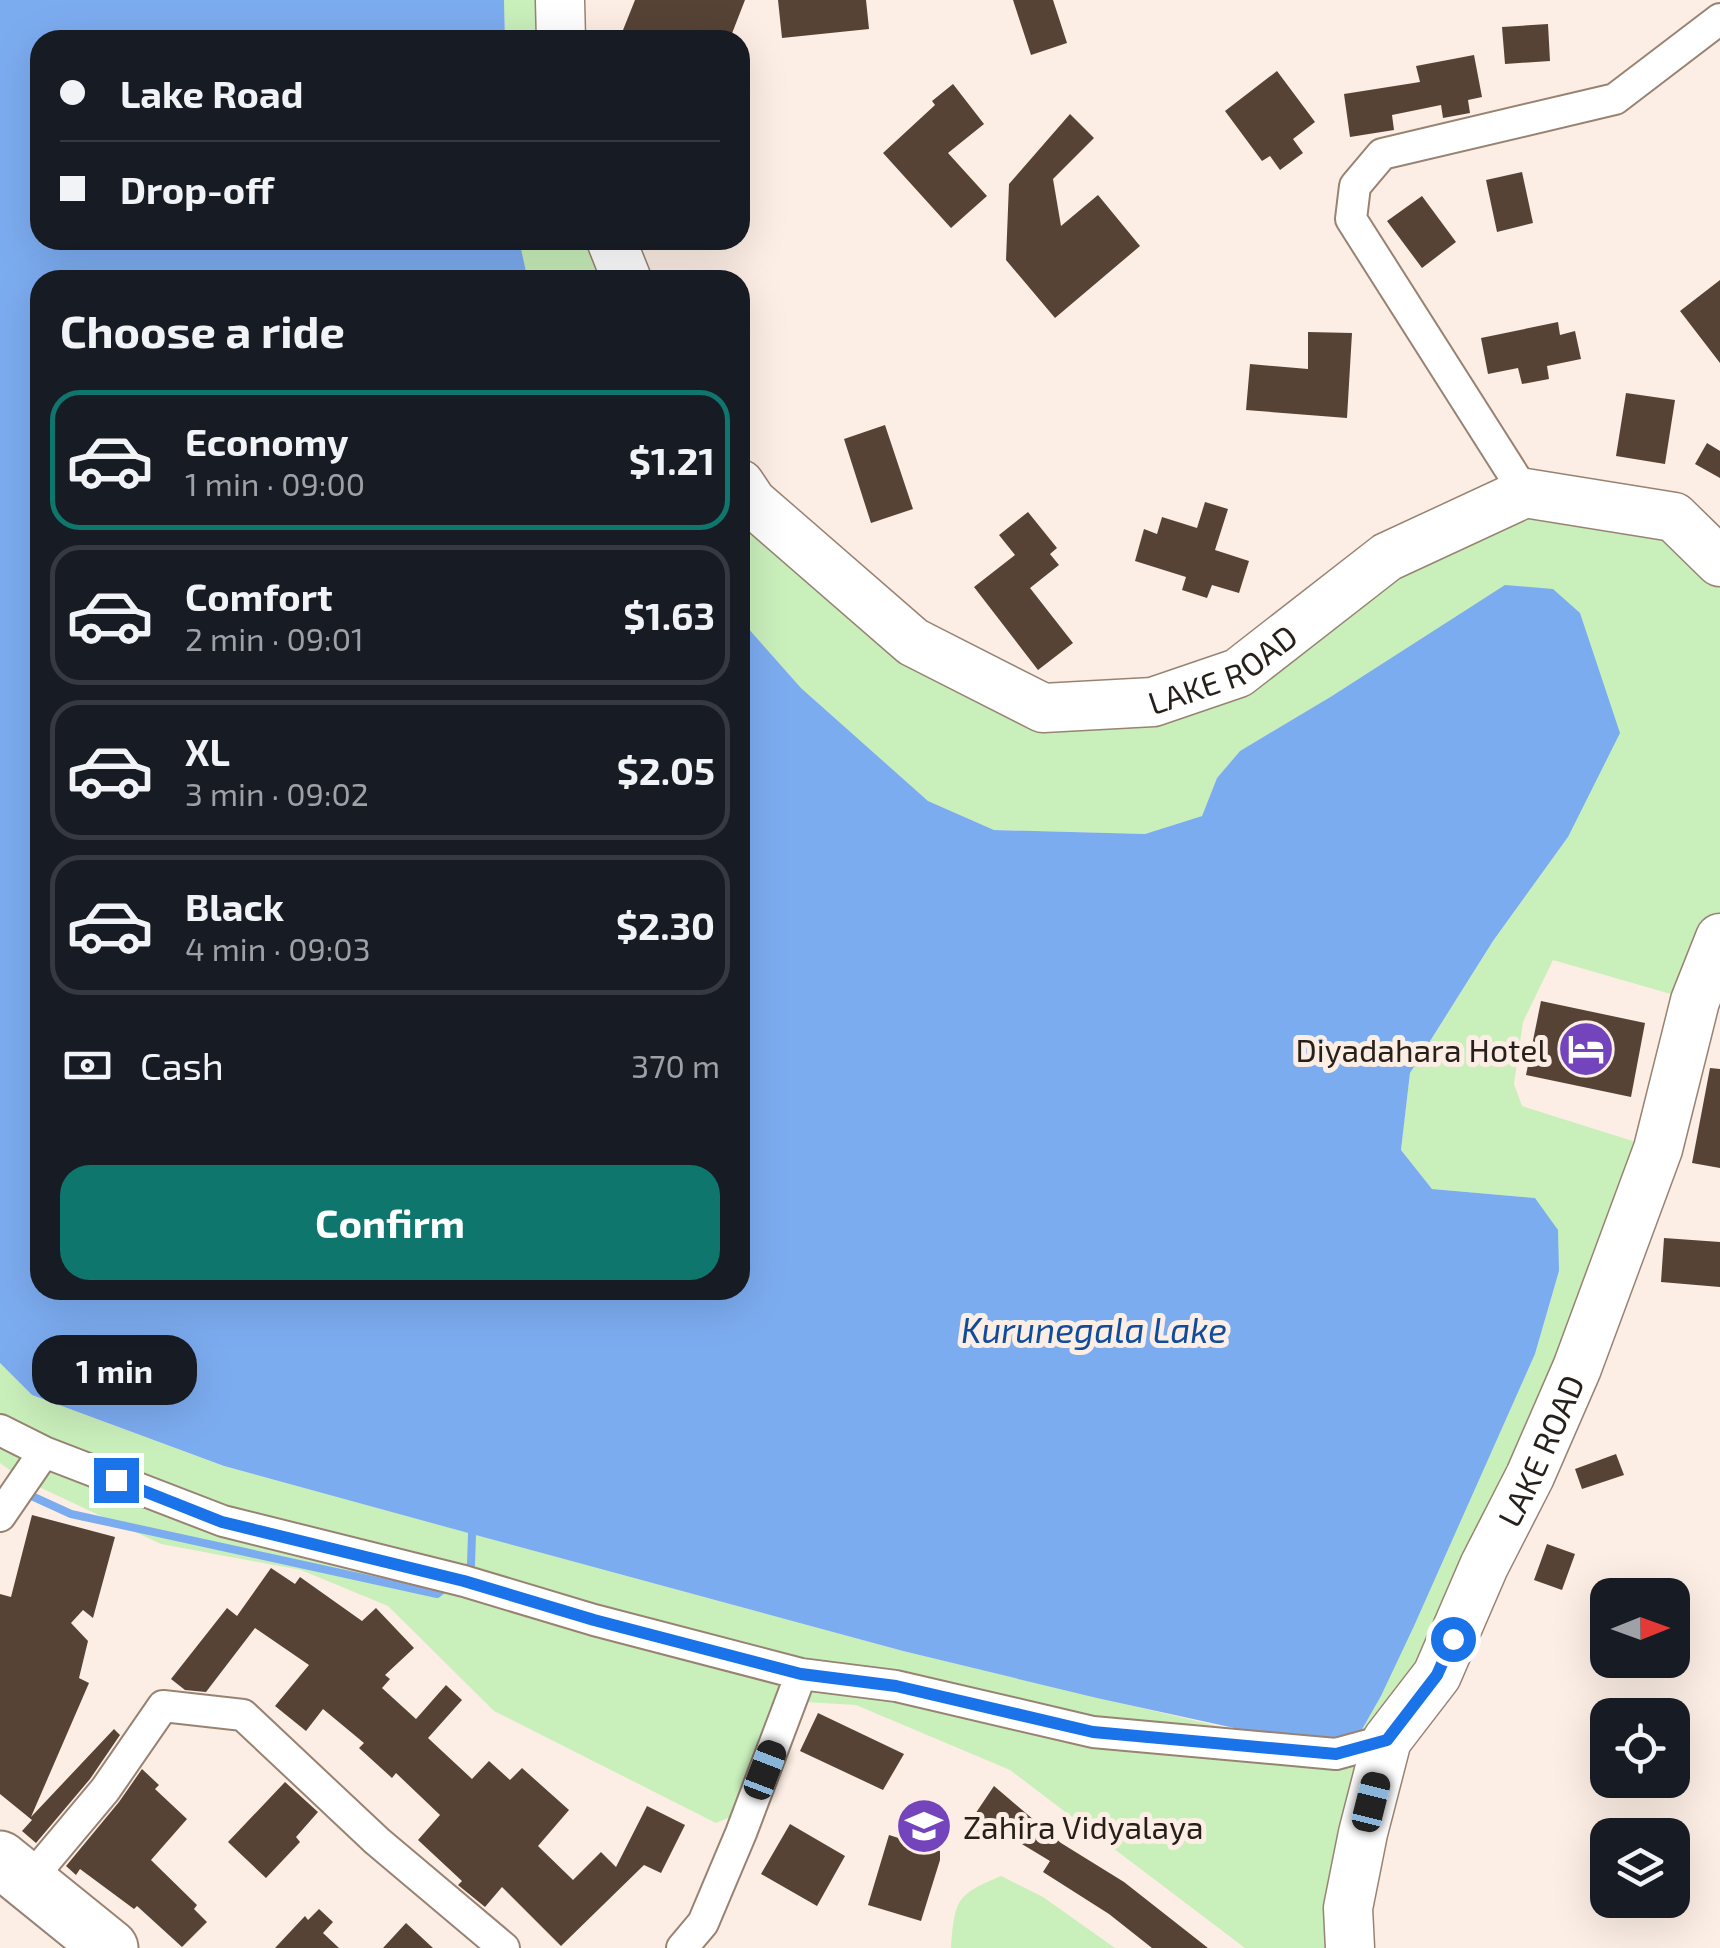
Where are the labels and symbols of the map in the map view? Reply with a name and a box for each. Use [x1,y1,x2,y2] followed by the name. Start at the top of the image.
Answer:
[1143,616,1304,721] street label: LAKE ROAD
[1556,1019,1616,1079] hotel icon: Diyadahara Hotel
[1295,1030,1547,1068] place label: Diyadahara Hotel
[961,1308,1227,1350] water label: Kurunegala Lake
[34,1335,198,1405] callout: 1 min
[1489,1369,1591,1532] street label: LAKE ROAD
[94,1458,139,1503] route end
[1590,1578,1690,1678] north arrow
[1431,1617,1476,1662] route start
[740,1737,790,1803] car
[1349,1769,1393,1835] car
[894,1796,954,1856] school or university icon: Zahira Vidyalaya
[963,1807,1203,1845] place label: Zahira Vidyalaya

